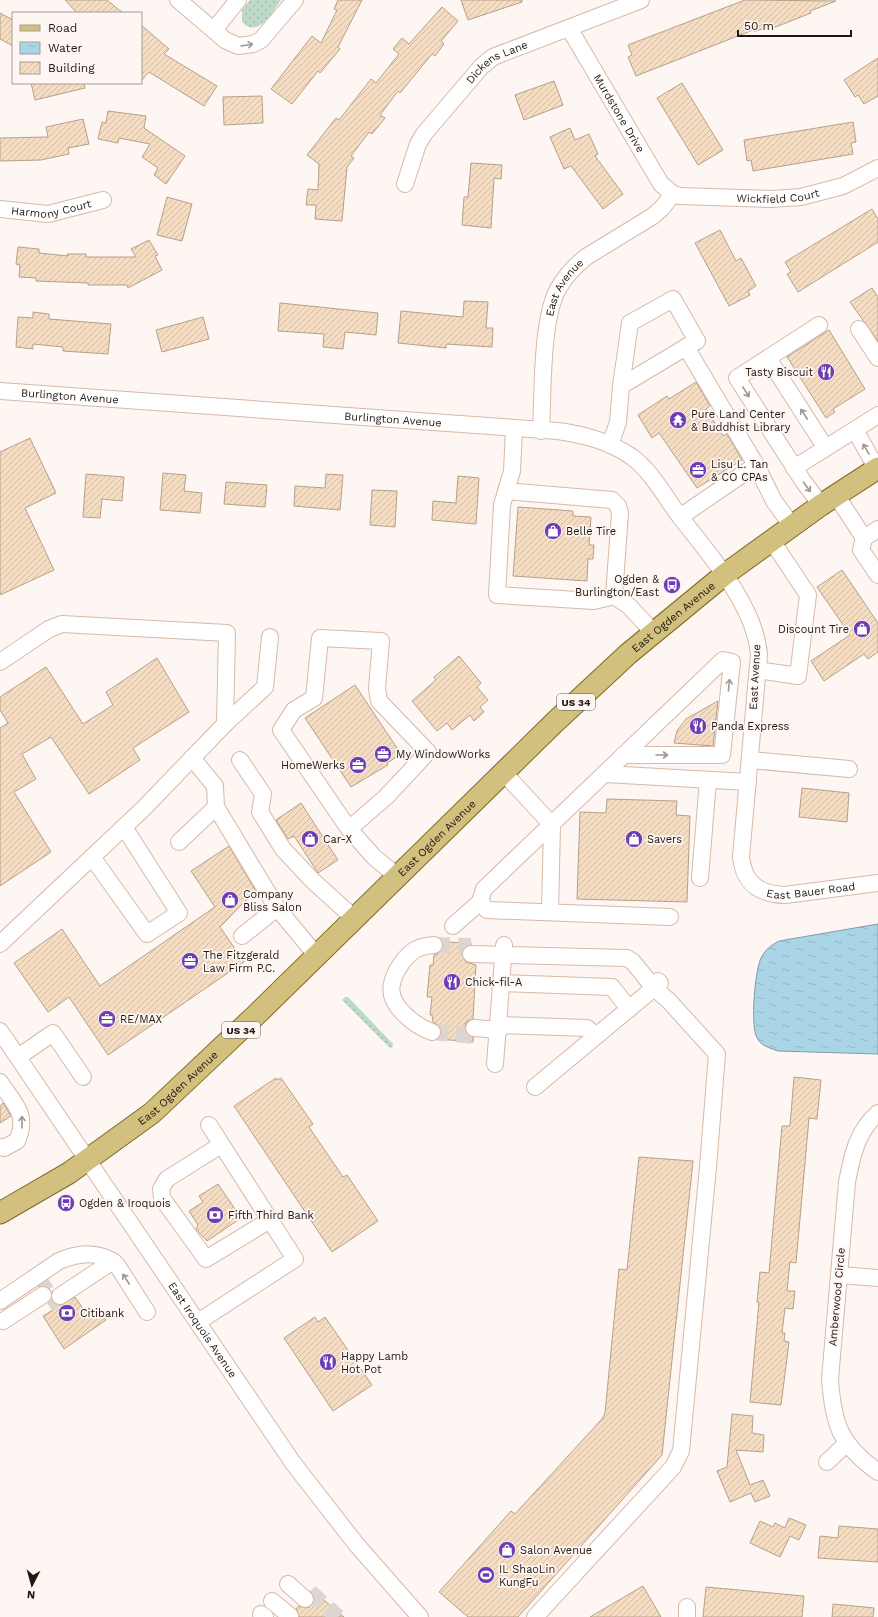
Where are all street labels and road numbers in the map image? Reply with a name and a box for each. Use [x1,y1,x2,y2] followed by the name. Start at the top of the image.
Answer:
[463,38,529,86] street label: Dickens Lane
[591,72,647,155] street label: Murdstone Drive
[736,186,821,206] street label: Wickfield Court
[11,197,93,221] street label: Harmony Court
[543,256,586,318] street label: East Avenue
[21,386,119,406] street label: Burlington Avenue
[344,409,442,429] street label: Burlington Avenue
[629,579,717,655] street label: East Ogden Avenue
[747,644,763,710] street label: East Avenue
[557,694,595,710] road number: US 34
[395,797,478,879] street label: East Ogden Avenue
[765,880,856,902] street label: East Bauer Road
[222,1022,260,1038] road number: US 34
[135,1048,220,1128] street label: East Ogden Avenue
[826,1247,848,1347] street label: Amberwood Circle
[166,1279,240,1380] street label: East Iroquois Avenue

